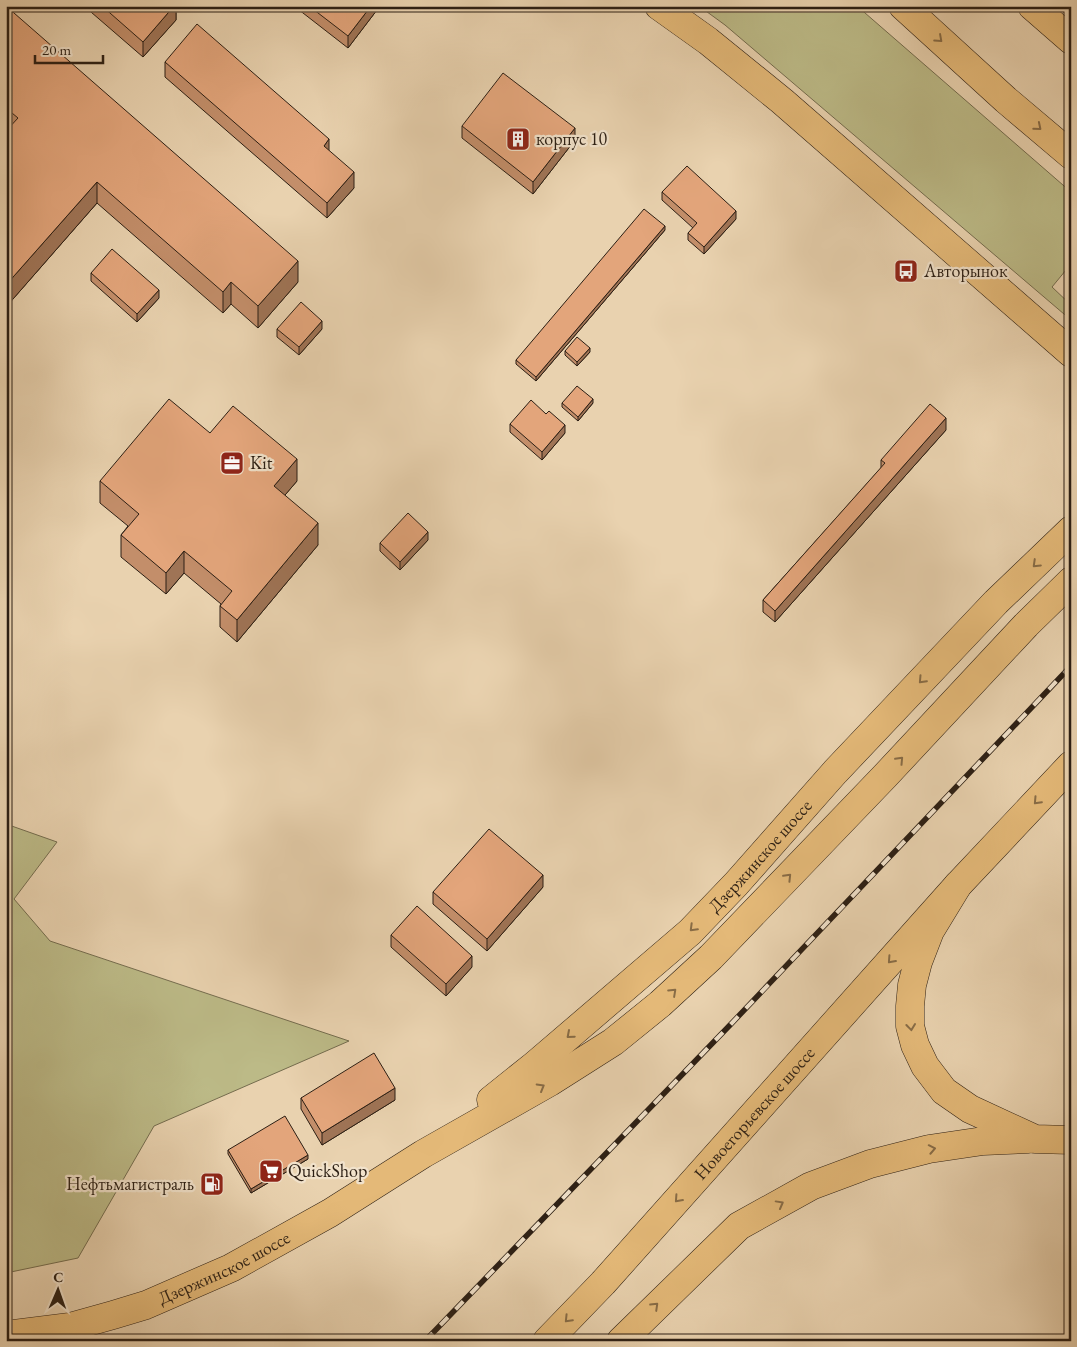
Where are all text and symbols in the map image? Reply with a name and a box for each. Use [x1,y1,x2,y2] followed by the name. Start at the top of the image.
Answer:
[35,32,102,64] scale bar
[933,33,942,42] one-way arrow
[42,40,71,59] text: 20 m
[1032,122,1041,130] one-way arrow
[505,126,531,152] building icon: корпус 10
[536,127,608,150] place label: корпус 10
[893,258,919,284] bus stop icon: Авторынок
[923,259,1008,282] place label: Авторынок
[219,450,245,476] office icon: Kit
[250,451,273,474] place label: Kit
[1032,558,1041,567] one-way arrow
[919,675,928,684] one-way arrow
[894,756,903,765] one-way arrow
[703,794,817,917] street label: Дзержинское шоссе
[1034,795,1043,804] one-way arrow
[782,874,791,883] one-way arrow
[690,923,699,932] one-way arrow
[888,955,897,964] one-way arrow
[667,989,676,998] one-way arrow
[906,1023,916,1032] one-way arrow
[567,1029,576,1038] one-way arrow
[689,1042,819,1184] street label: Новоегорьевское шоссе
[536,1083,545,1093] one-way arrow
[928,1144,936,1155] one-way arrow
[258,1158,284,1184] supermarket icon: QuickShop
[288,1159,367,1182] place label: QuickShop
[199,1171,225,1197] fuel station icon: Нефтьмагистраль
[66,1172,194,1195] place label: Нефтьмагистраль
[675,1194,684,1203] one-way arrow
[774,1200,783,1210] one-way arrow
[154,1226,294,1309] street label: Дзержинское шоссе
[32,1264,82,1314] north arrow
[53,1268,64,1286] text: С
[649,1303,658,1312] one-way arrow
[565,1313,574,1322] one-way arrow

